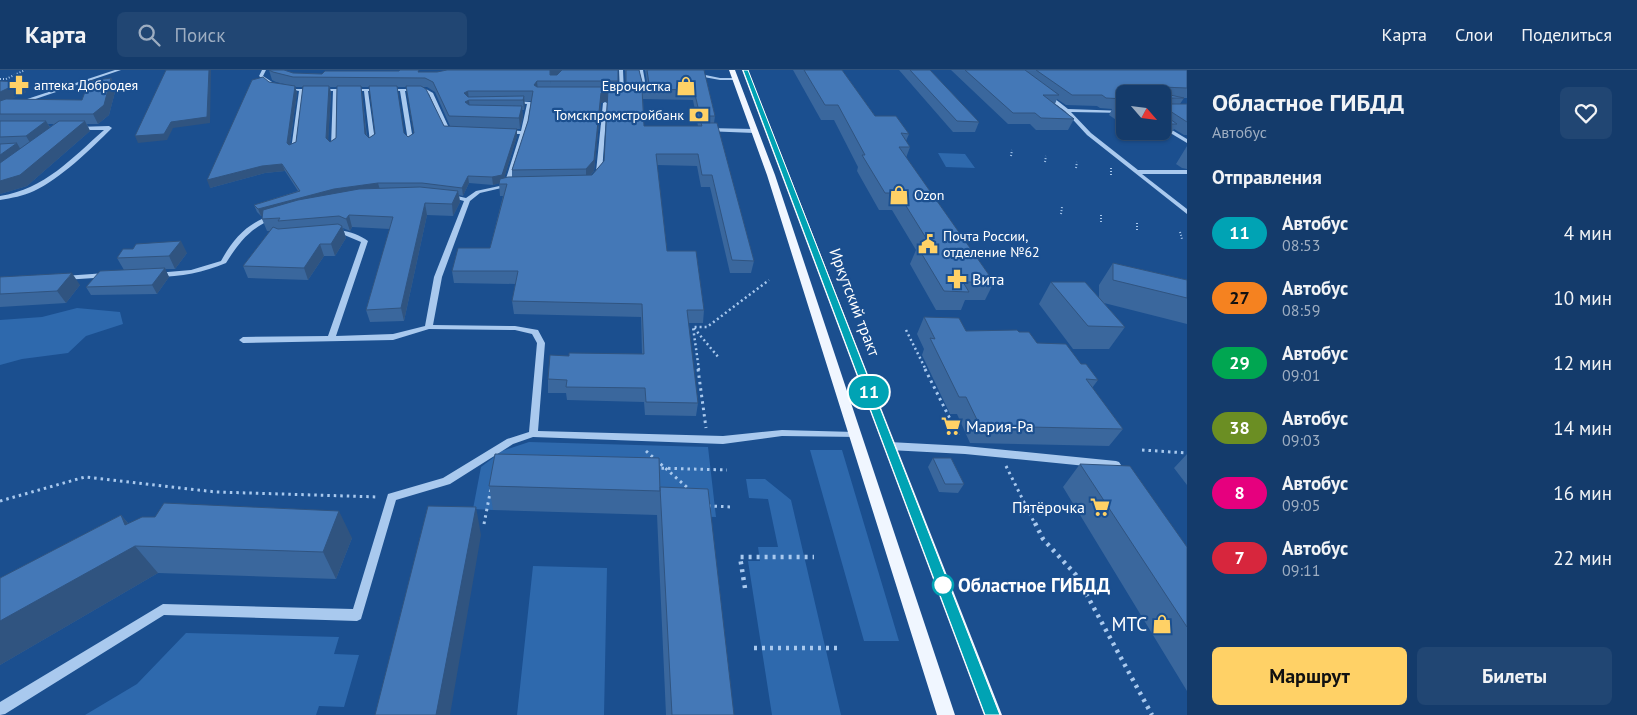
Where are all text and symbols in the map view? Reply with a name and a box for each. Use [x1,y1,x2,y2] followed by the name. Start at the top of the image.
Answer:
[117,12,467,57] search box
[25,19,87,50] text: Карта
[135,21,163,49] icon: search
[175,23,225,47] text: Поиск
[1382,23,1427,46] text: Карта
[1455,23,1493,46] text: Слои
[1521,23,1612,46] text: Поделиться
[8,74,30,96] pharmacy icon: аптека Добродея
[675,75,697,97] shop icon: Еврочистка
[34,76,138,94] place label: аптека Добродея
[602,77,671,95] place label: Еврочистка
[1116,85,1171,140] north arrow
[1116,85,1171,140] map controls
[1212,87,1404,118] text: Областное ГИБДД
[1560,87,1612,139] button: heart
[688,104,710,126] bank icon: Томскпромстройбанк
[554,106,684,124] place label: Томскпромстройбанк
[1212,122,1267,142] text: Автобус
[1212,165,1322,189] text: Отправления
[888,184,910,206] shop icon: Ozon
[914,186,944,204] place label: Ozon
[1282,211,1348,235] text: Автобус
[1229,221,1250,244] text: 11
[1564,221,1612,245] text: 4 мин
[943,227,1040,261] place label: Почта России, отделение №62
[917,233,939,255] public building icon: Почта России, отделение №62
[1282,235,1320,255] text: 08:53
[825,245,885,359] street label: Иркутский тракт
[946,268,968,290] pharmacy icon: Вита
[972,269,1004,289] place label: Вита
[1282,276,1348,300] text: Автобус
[1229,286,1250,309] text: 27
[1553,286,1612,310] text: 10 мин
[1282,300,1320,320] text: 08:59
[1282,341,1348,365] text: Автобус
[1229,351,1250,374] text: 29
[1553,351,1612,375] text: 12 мин
[1282,365,1320,385] text: 09:01
[846,376,892,408] line badge: 11
[859,380,879,403] text: 11
[1282,406,1348,430] text: Автобус
[940,415,962,437] supermarket icon: Мария-Ра
[966,416,1034,436] place label: Мария-Ра
[1229,416,1250,439] text: 38
[1553,416,1612,440] text: 14 мин
[1282,430,1320,450] text: 09:03
[1282,471,1348,495] text: Автобус
[1234,481,1245,504] text: 8
[1553,481,1612,505] text: 16 мин
[1282,495,1320,515] text: 09:05
[1089,496,1111,518] supermarket icon: Пятёрочка
[1012,497,1085,517] place label: Пятёрочка
[1282,536,1348,560] text: Автобус
[1234,546,1245,569] text: 7
[1553,546,1612,570] text: 22 мин
[1282,560,1320,580] text: 09:11
[958,573,1110,597] place label: Областное ГИБДД
[932,574,954,596] marker: Областное ГИБДД
[1111,612,1147,636] place label: МТС
[1151,613,1173,635] shop icon: МТС
[1212,647,1407,705] button: Маршрут
[1417,647,1612,705] button: Билеты

